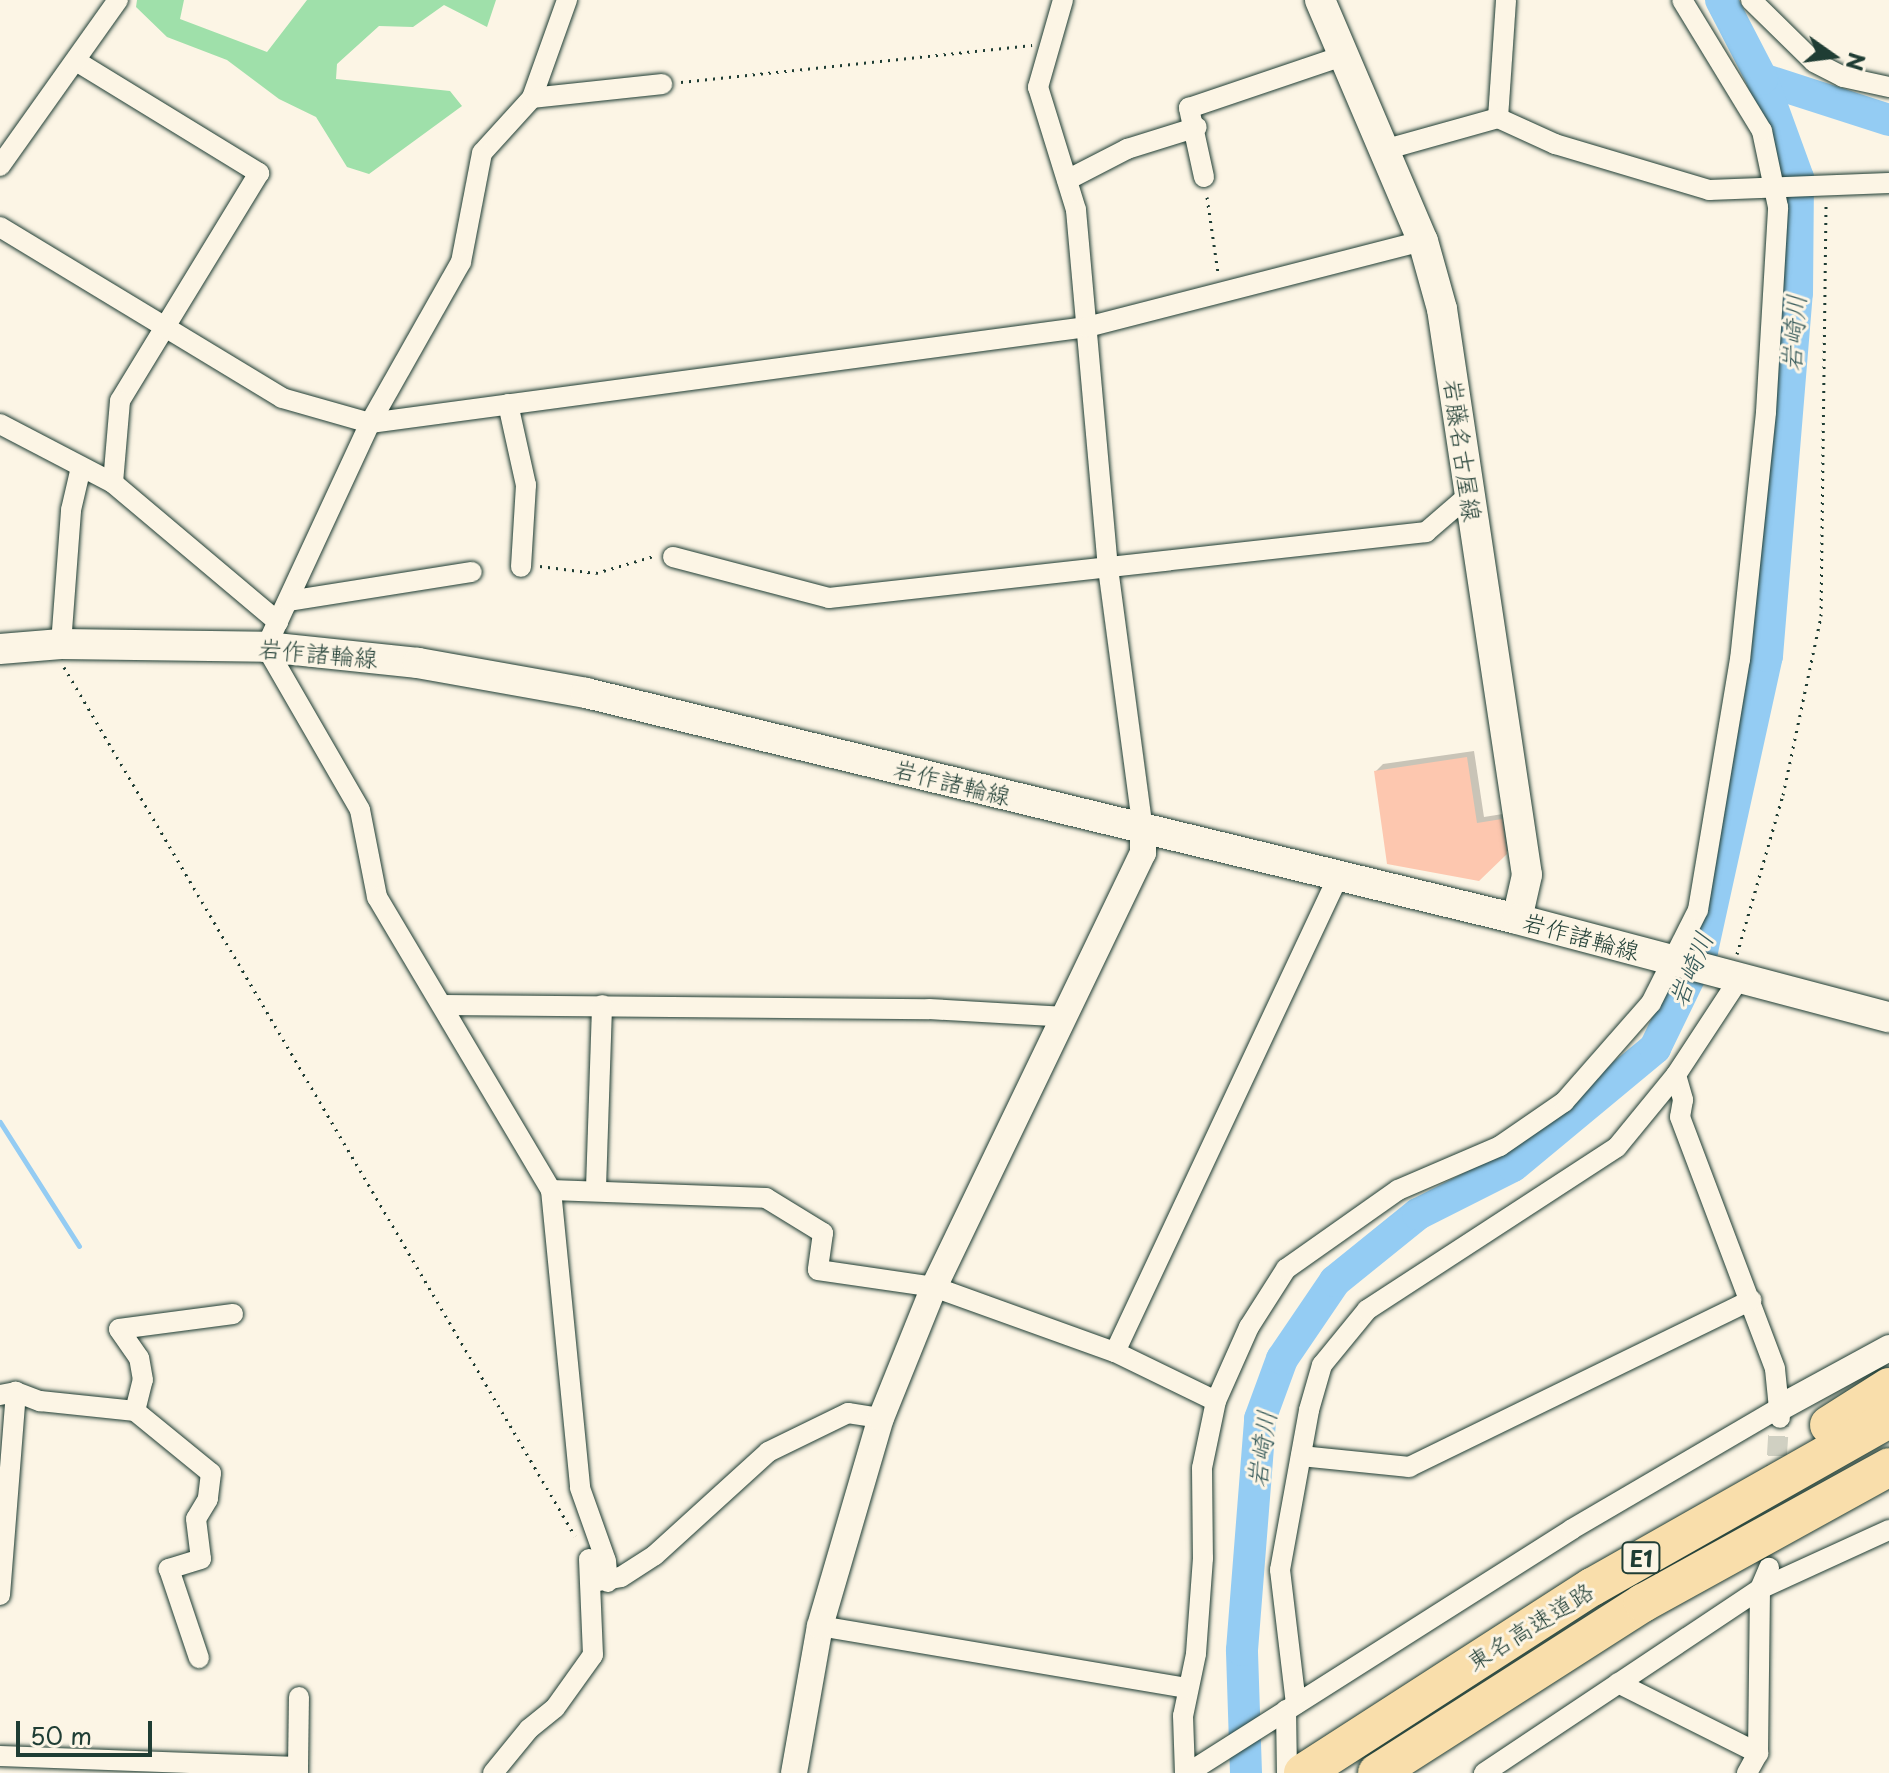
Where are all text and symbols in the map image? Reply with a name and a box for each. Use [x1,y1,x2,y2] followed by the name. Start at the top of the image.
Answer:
[1793,16,1873,96] north arrow
[1839,49,1875,74] text: N
[1775,293,1811,373] water label: 岩崎川
[1439,377,1487,523] street label: 岩藤名古屋線
[257,633,379,673] street label: 岩作諸輪線
[890,754,1014,810] street label: 岩作諸輪線
[1519,907,1643,965] street label: 岩作諸輪線
[1661,927,1719,1011] water label: 岩崎川
[1240,1408,1282,1490] water label: 岩崎川
[1621,1540,1661,1576] road number: E1
[1461,1576,1599,1676] street label: 東名高速道路
[20,1705,156,1755] scale bar
[30,1717,92,1753] text: 50 m

